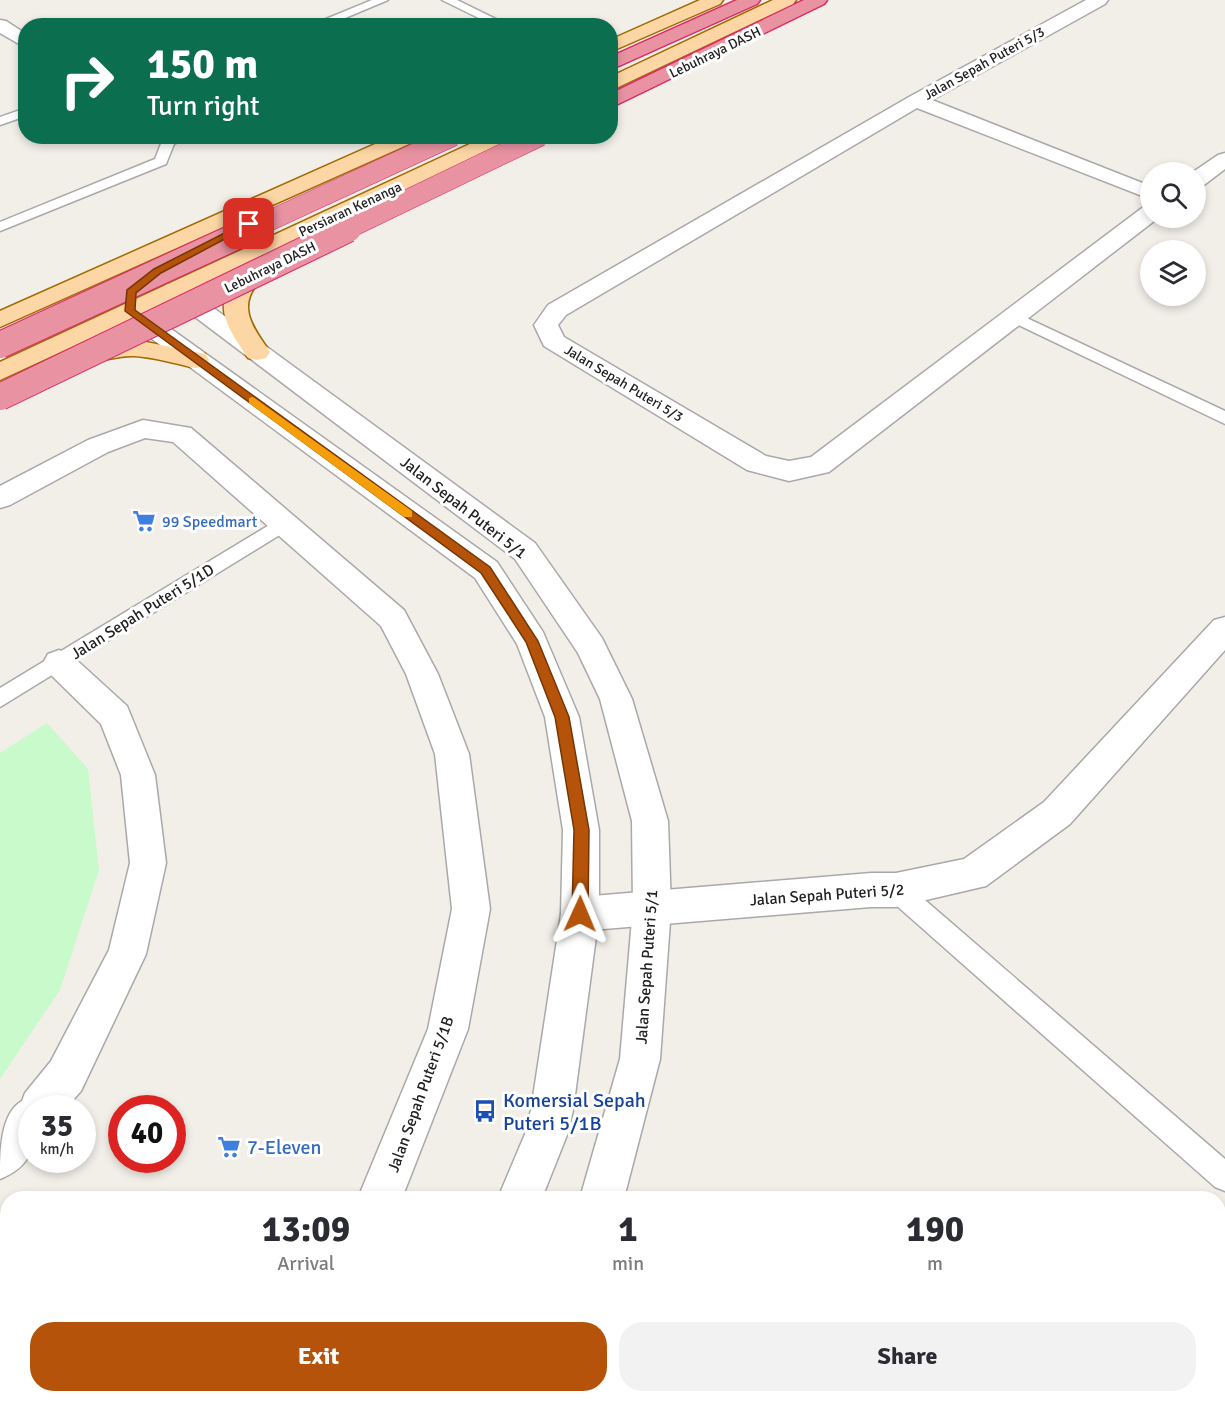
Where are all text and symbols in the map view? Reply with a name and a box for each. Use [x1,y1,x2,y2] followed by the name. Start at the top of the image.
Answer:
[667,23,764,82] street label: Lebuhraya DASH
[921,23,1048,104] street label: Jalan Sepah Puteri 5/3
[147,39,258,90] text: 150 m
[48,42,126,120] icon: right
[147,90,260,123] text: Turn right
[1140,162,1206,306] map controls
[1140,162,1206,228] button: search
[296,178,404,241] street label: Persiaran Kenanga
[223,198,274,249] pin
[232,207,265,240] icon: arrive
[222,238,319,297] street label: Lebuhraya DASH
[1140,240,1206,306] button: layers
[561,341,686,426] street label: Jalan Sepah Puteri 5/3
[396,452,531,563] street label: Jalan Sepah Puteri 5/1
[131,508,157,534] supermarket icon: 99 Speedmart
[162,512,258,532] place label: 99 Speedmart
[67,560,218,664] street label: Jalan Sepah Puteri 5/1D
[749,880,905,910] street label: Jalan Sepah Puteri 5/2
[548,882,612,946] position arrow
[632,889,662,1045] street label: Jalan Sepah Puteri 5/1
[383,1014,458,1175] street label: Jalan Sepah Puteri 5/1B
[503,1088,646,1136] place label: Komersial Sepah Puteri 5/1B
[108,1095,186,1173] speed limit sign: 40
[472,1098,498,1124] bus stop icon: Komersial Sepah Puteri 5/1B
[41,1108,73,1145] text: 35
[216,1134,242,1160] supermarket icon: 7-Eleven
[247,1135,321,1160] place label: 7-Eleven
[40,1140,74,1158] text: km/h
[262,1207,350,1252] text: 13:09
[618,1207,638,1252] text: 1
[906,1207,964,1252] text: 190
[277,1251,335,1276] text: Arrival
[612,1251,644,1276] text: min
[927,1251,943,1276] text: m
[30,1322,607,1391] button: Exit
[619,1322,1196,1391] button: Share

